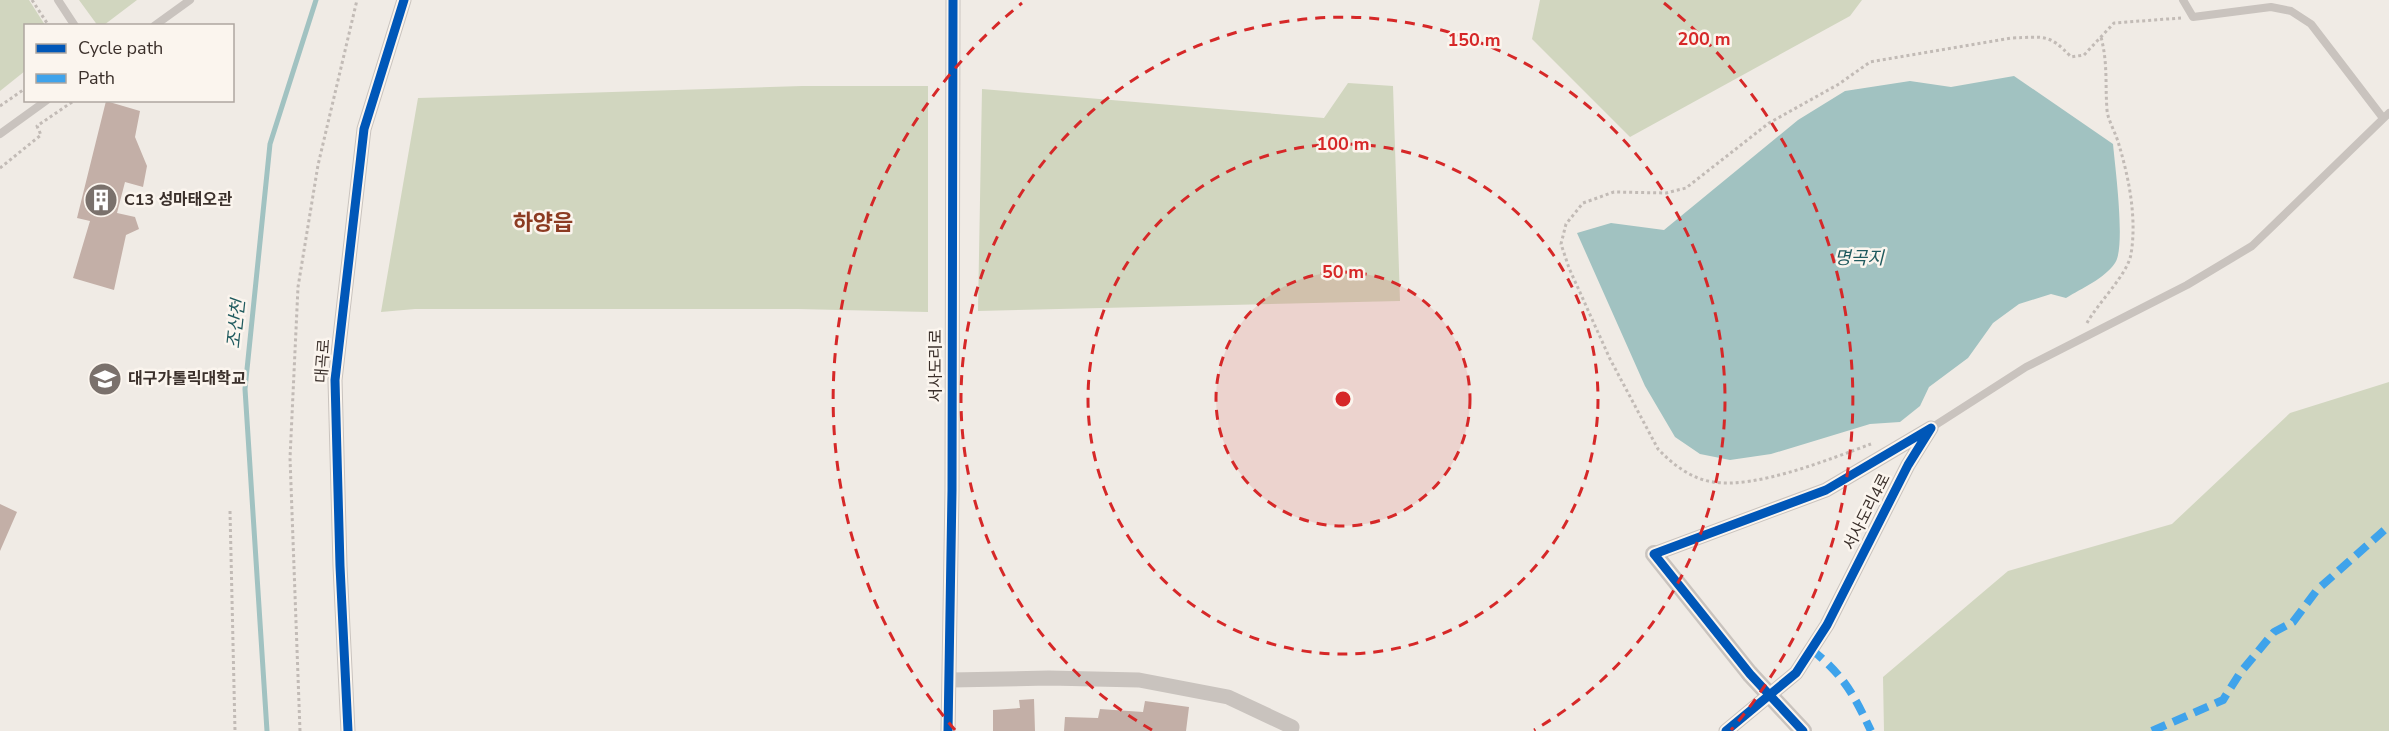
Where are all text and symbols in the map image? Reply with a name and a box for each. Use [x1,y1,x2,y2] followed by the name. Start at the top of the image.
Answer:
[24,24,234,102] legend
[1677,27,1731,51] text: 200 m
[1447,28,1501,52] text: 150 m
[78,36,163,60] text: Cycle path
[78,66,115,90] text: Path
[1316,132,1370,156] text: 100 m
[83,182,119,218] building icon: C13 성마태오관
[124,189,232,211] place label: C13 성마태오관
[513,208,573,238] district label: 하양읍
[1834,246,1885,270] water label: 명곡지
[1322,260,1364,284] text: 50 m
[221,296,251,350] water label: 조산천
[925,329,947,403] street label: 서사도리로
[310,338,336,384] street label: 대곡로
[87,361,123,397] school or university icon: 대구가톨릭대학교
[128,368,246,390] place label: 대구가톨릭대학교
[1333,389,1353,409] centre of rings
[1838,470,1896,554] street label: 서사도리4로

